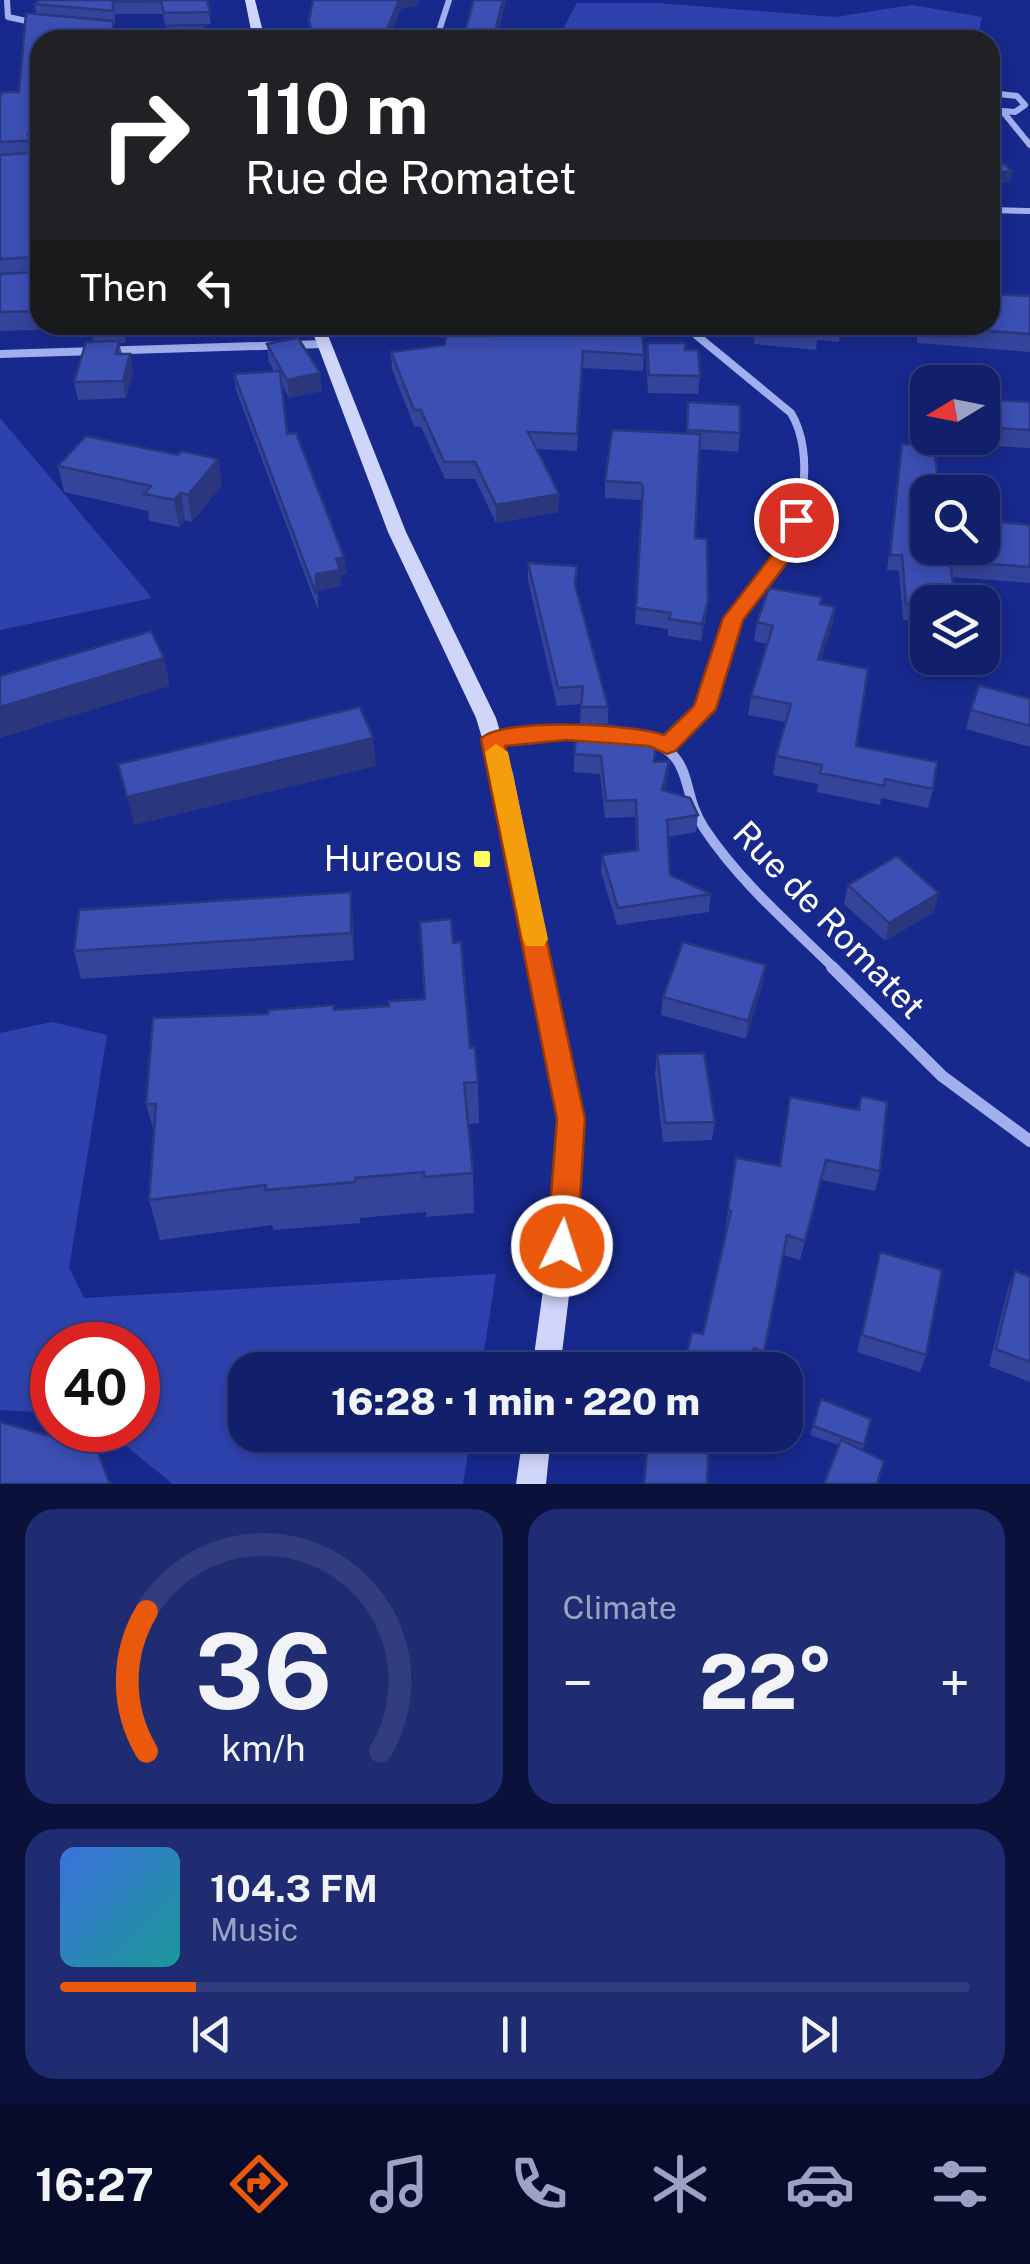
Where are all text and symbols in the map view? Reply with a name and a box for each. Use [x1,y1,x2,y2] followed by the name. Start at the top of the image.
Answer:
[245,67,429,150] text: 110 m
[80,70,210,200] icon: right
[245,151,576,204] text: Rue de Romatet
[188,260,243,315] icon: left
[80,265,168,310] text: Then
[910,365,1000,455] north arrow
[910,365,1000,675] map controls
[910,475,1000,565] button: search
[754,478,839,563] pin
[769,493,824,548] icon: arrive
[910,585,1000,675] button: layers
[725,813,934,1027] street label: Rue de Romatet
[324,838,462,879] place label: Hureous
[471,848,493,870] marker: Hureous
[510,1194,614,1298] position arrow
[30,1322,160,1452] speed limit sign: 40
[331,1379,700,1424] text: 16:28 · 1 min · 220 m
[563,1589,677,1626] text: Climate
[195,1610,333,1732] text: 36
[699,1638,833,1726] text: 22°
[563,1651,593,1715] text: −
[940,1651,970,1715] text: +
[222,1727,306,1769] text: km/h
[210,1866,378,1911] text: 104.3 FM
[210,1911,298,1948] text: Music
[184,2007,239,2062] icon: previous
[487,2007,542,2062] icon: pause
[791,2007,846,2062] icon: next
[224,2149,294,2219] icon: directions
[364,2149,434,2219] icon: music
[504,2149,574,2219] icon: phone
[645,2149,715,2219] icon: climate
[785,2149,855,2219] icon: car
[925,2149,995,2219] icon: filters
[35,2158,154,2211] text: 16:27

